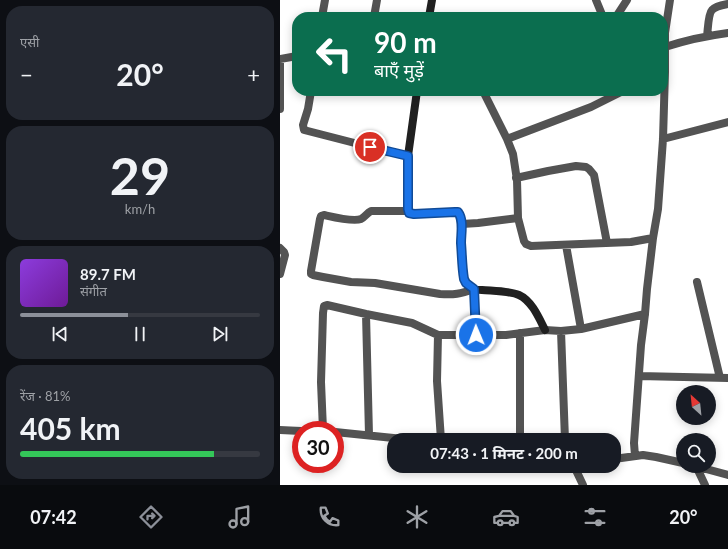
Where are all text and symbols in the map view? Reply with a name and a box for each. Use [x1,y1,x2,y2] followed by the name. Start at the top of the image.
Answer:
[374,25,437,59] text: 90 m
[308,28,360,80] icon: left
[20,34,39,50] text: एसी
[116,56,164,92] text: 20°
[374,59,424,81] text: बाएँ मुड़ें
[20,61,33,88] text: −
[247,61,260,88] text: +
[353,130,387,164] pin
[359,136,381,158] icon: arrive
[110,144,170,206] text: 29
[125,201,155,217] text: km/h
[80,265,136,283] text: 89.7 FM
[80,283,107,299] text: संगीत
[455,314,497,356] position arrow
[49,323,71,345] icon: previous
[129,323,151,345] icon: pause
[209,323,231,345] icon: next
[676,385,716,425] north arrow
[676,385,716,473] map controls
[20,388,71,404] text: रेंज · 81%
[20,410,121,446] text: 405 km
[292,421,344,473] speed limit sign: 30
[676,433,716,473] button: search
[430,444,578,462] text: 07:43 · 1 मिनट · 200 m
[137,503,165,531] icon: directions
[226,503,254,531] icon: music
[315,503,343,531] icon: phone
[403,503,431,531] icon: climate
[492,503,520,531] icon: car
[581,503,609,531] icon: filters
[30,506,77,528] text: 07:42
[669,506,698,528] text: 20°

